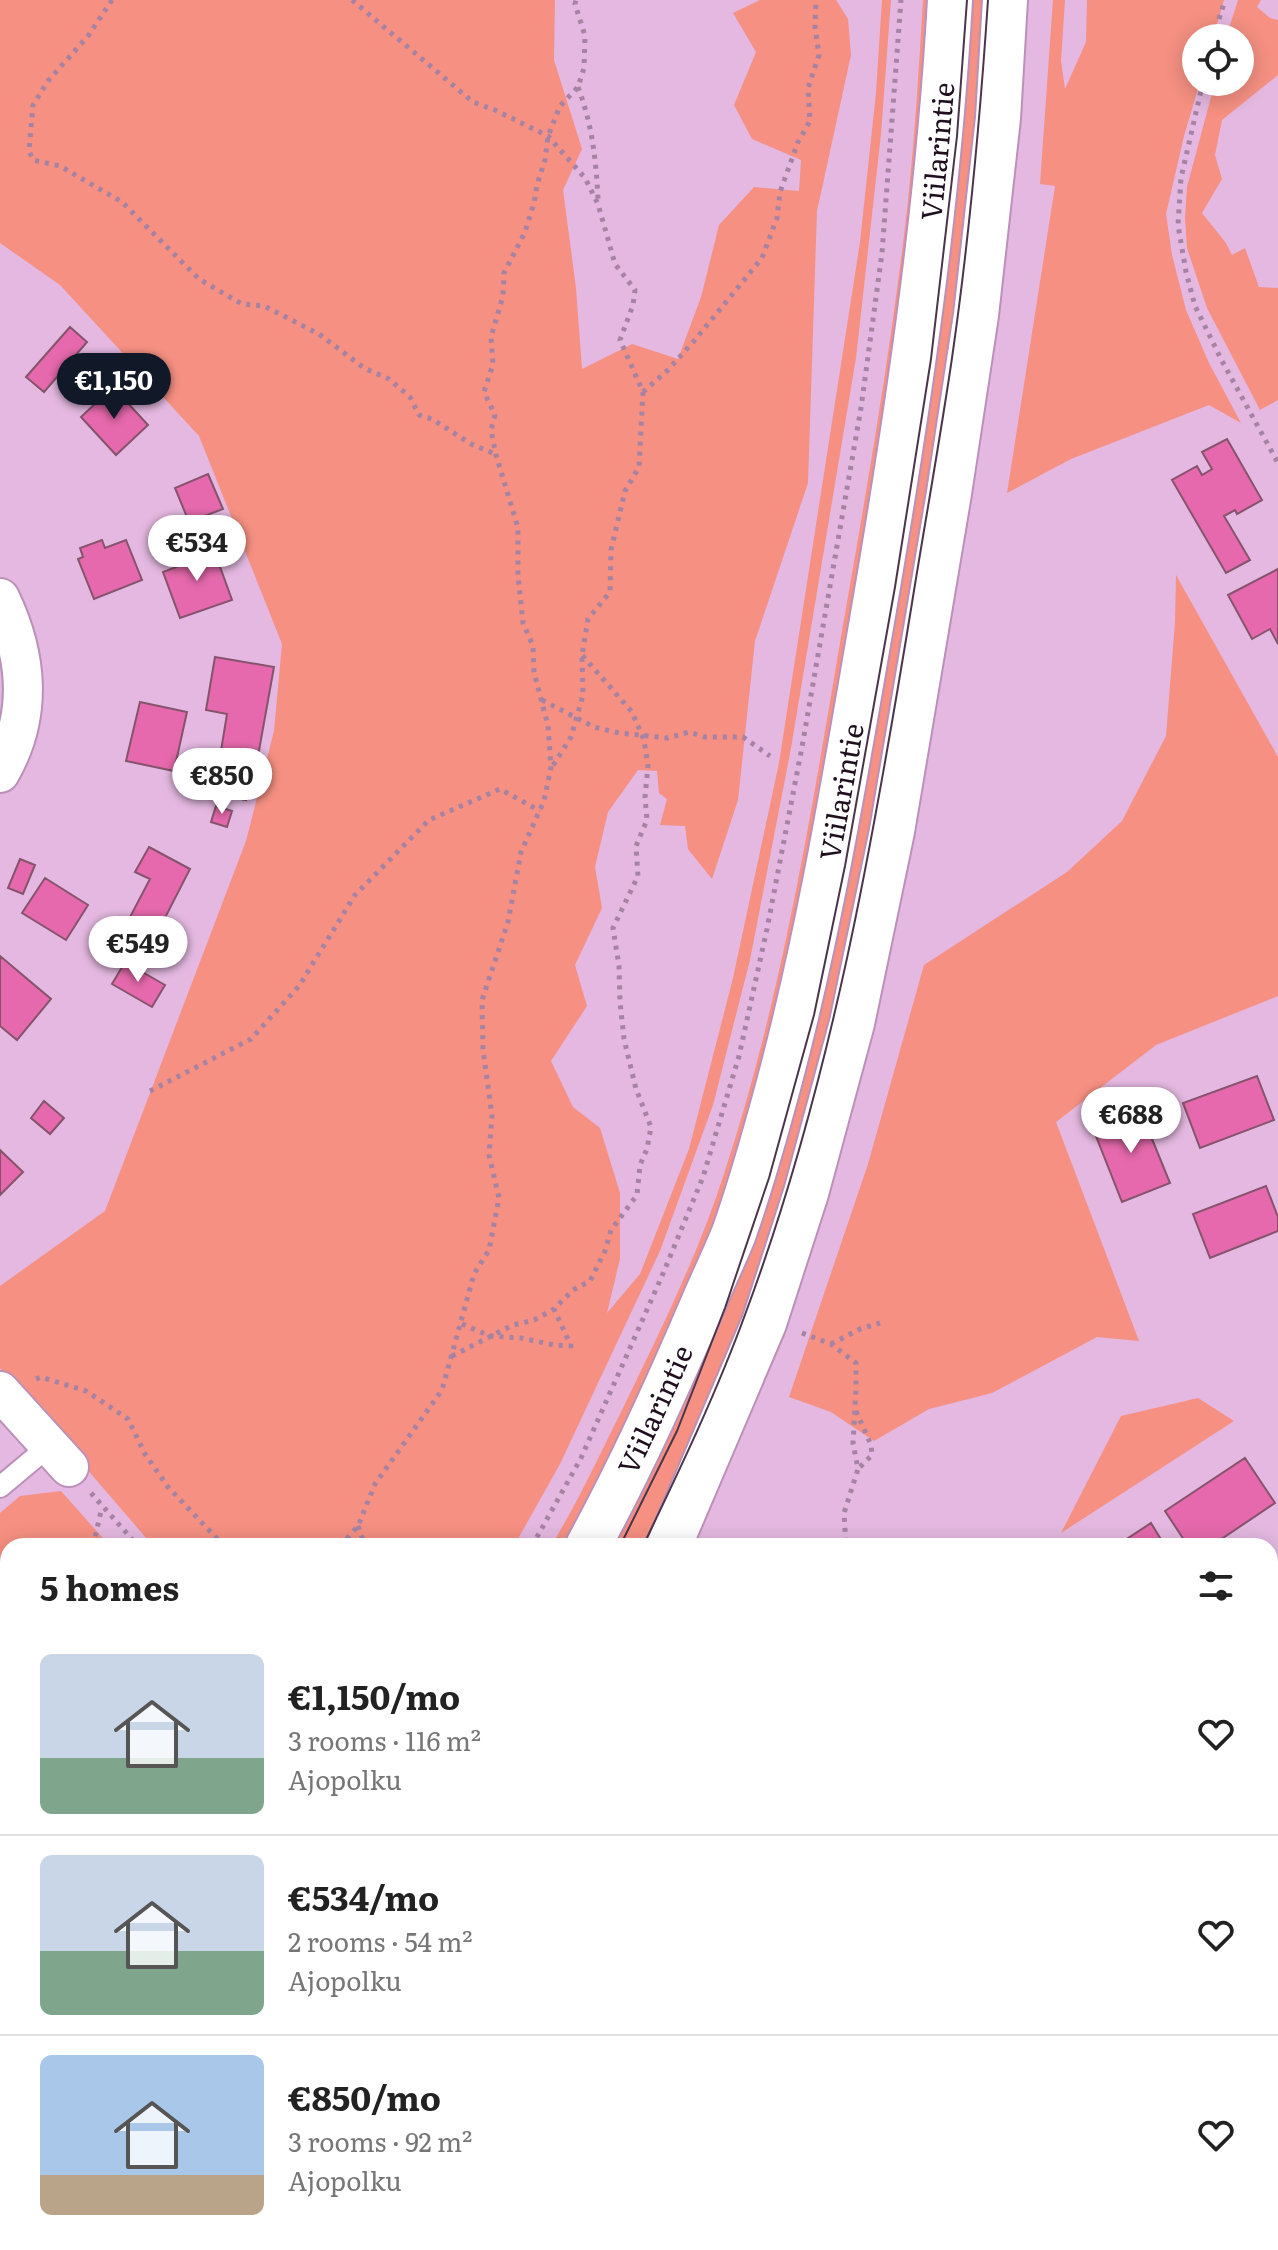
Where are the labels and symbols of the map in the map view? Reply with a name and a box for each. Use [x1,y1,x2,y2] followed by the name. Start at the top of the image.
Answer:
[908,80,963,222] street label: Viilarintie
[49,353,179,421] pin: €1,150
[150,515,244,583] pin: €534
[807,720,873,864] street label: Viilarintie
[175,748,269,816] pin: €850
[91,916,185,984] pin: €549
[1084,1087,1178,1155] pin: €688
[606,1338,702,1481] street label: Viilarintie

